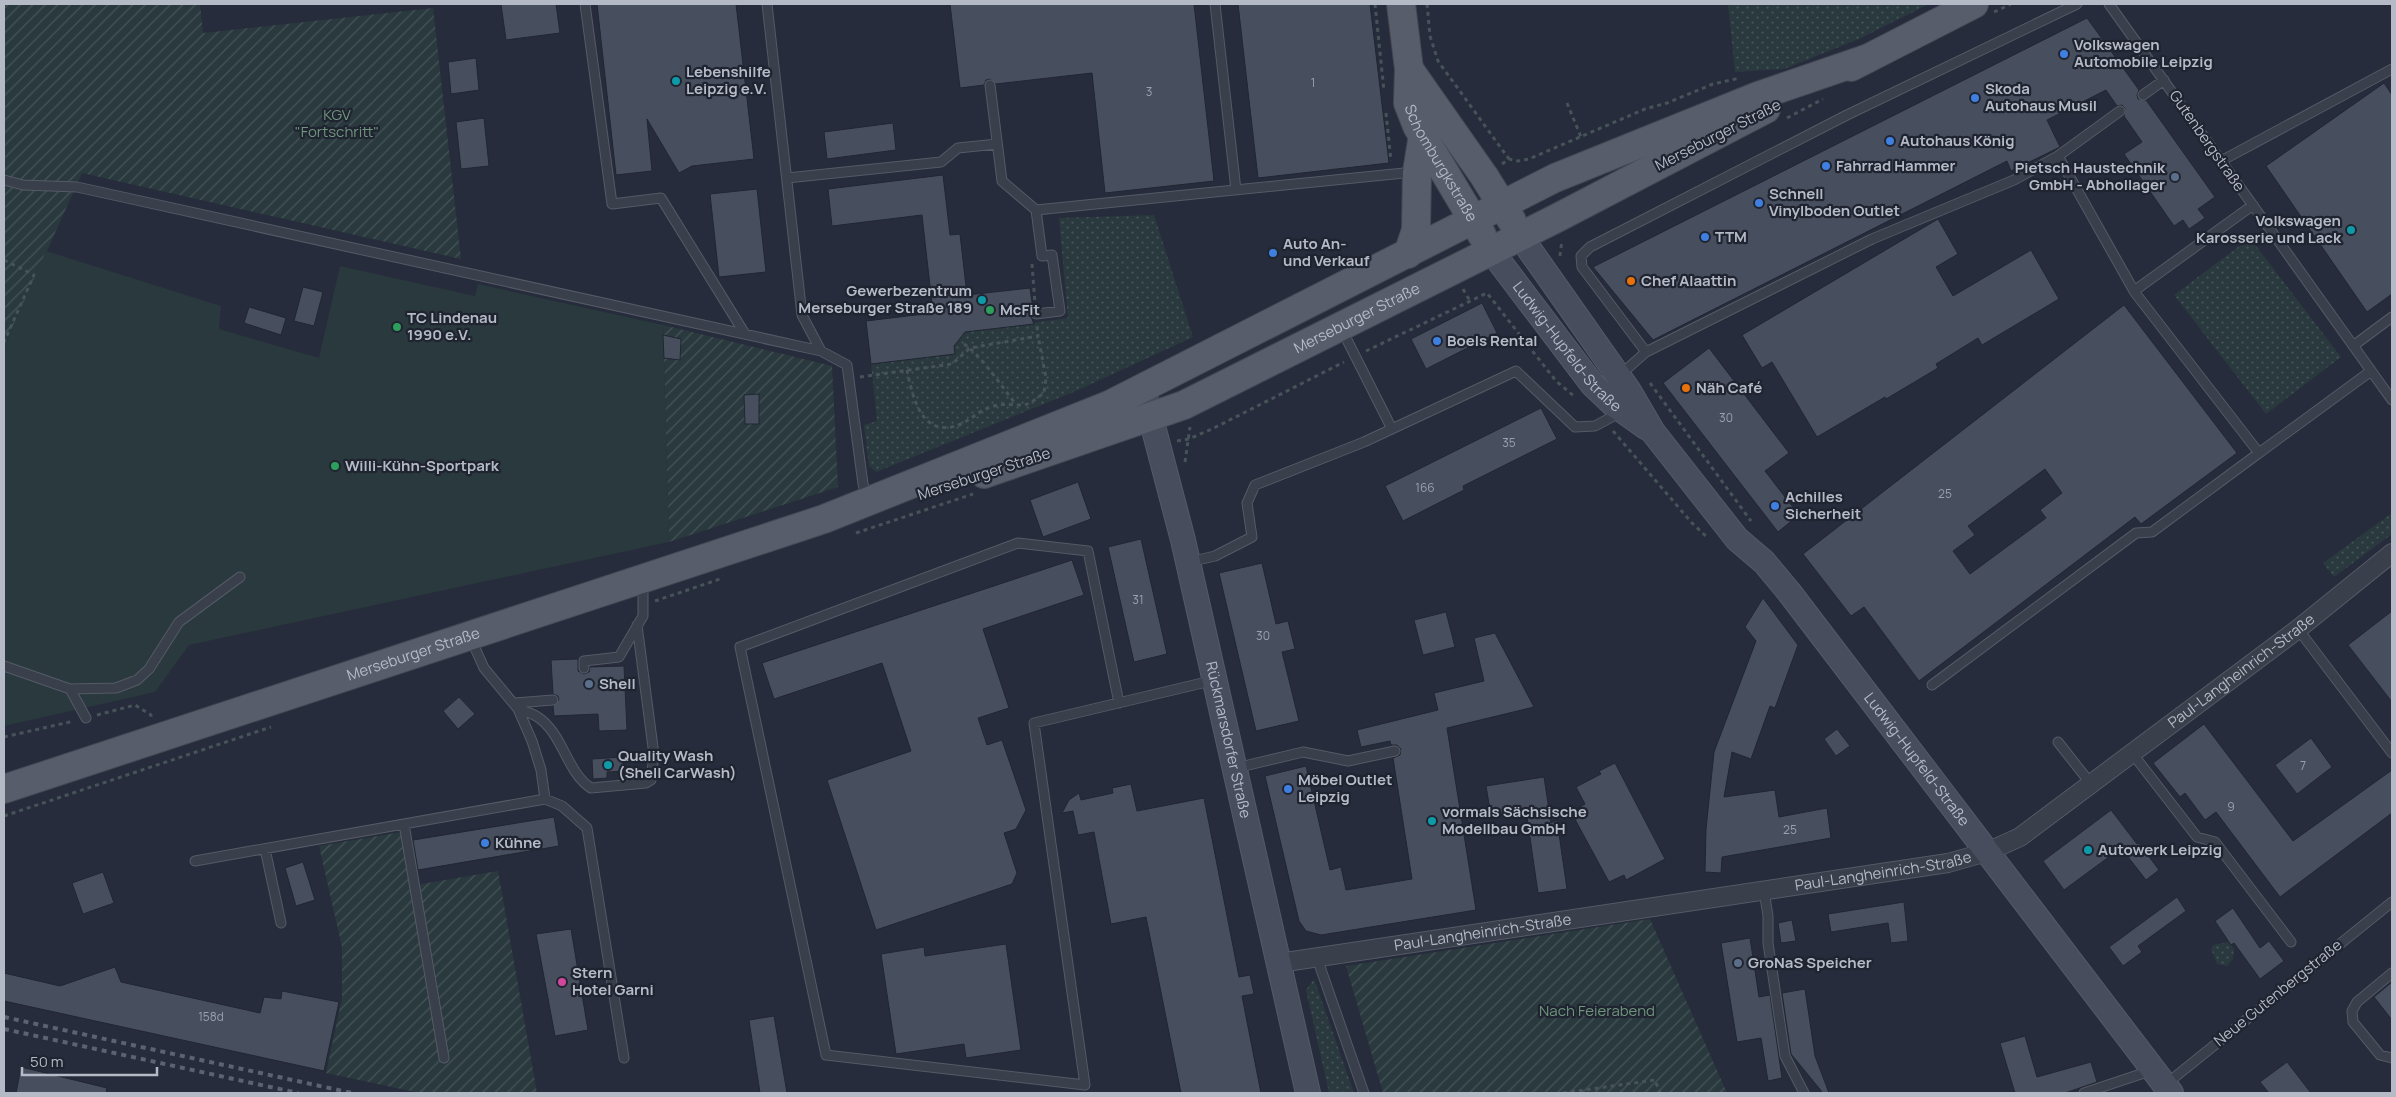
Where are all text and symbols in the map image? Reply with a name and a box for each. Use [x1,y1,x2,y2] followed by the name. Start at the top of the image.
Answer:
[2074,34,2213,72] place label: Volkswagen Automobile Leipzig
[2058,48,2070,60] marker: Volkswagen Automobile Leipzig
[686,61,771,99] place label: Lebenshilfe Leipzig e.V.
[1311,74,1315,91] house number: 1
[670,75,682,87] marker: Lebenshilfe Leipzig e.V.
[1985,78,2097,116] place label: Skoda Autohaus Musil
[1146,83,1152,100] house number: 3
[2165,86,2250,196] street label: Gutenbergstraße
[1969,92,1981,104] marker: Skoda Autohaus Musil
[1651,94,1784,175] street label: Merseburger Straße
[1400,101,1483,226] street label: Schomburgkstraße
[295,104,379,142] park label: KGV "Fortschritt"
[1900,130,2015,151] place label: Autohaus König
[1884,135,1896,147] marker: Autohaus König
[1836,155,1956,176] place label: Fahrrad Hammer
[2015,157,2166,195] place label: Pietsch Haustechnik GmbH - Abhollager
[1820,160,1832,172] marker: Fahrrad Hammer
[2169,171,2181,183] marker: Pietsch Haustechnik GmbH - Abhollager
[1769,183,1900,221] place label: Schnell Vinylboden Outlet
[1753,197,1765,209] marker: Schnell Vinylboden Outlet
[2196,210,2342,248] place label: Volkswagen Karosserie und Lack
[2345,224,2357,236] marker: Volkswagen Karosserie und Lack
[1715,226,1747,247] place label: TTM
[1699,231,1711,243] marker: TTM
[1283,233,1370,271] place label: Auto An- und Verkauf
[1267,247,1279,259] marker: Auto An- und Verkauf
[1641,270,1736,291] place label: Chef Alaattin
[1625,275,1637,287] marker: Chef Alaattin
[1290,277,1424,358] street label: Merseburger Straße
[1508,277,1626,417] street label: Ludwig-Hupfeld-Straße
[798,280,972,318] place label: Gewerbezentrum Merseburger Straße 189
[976,294,988,306] marker: Gewerbezentrum Merseburger Straße 189
[1000,299,1040,320] place label: McFit
[984,304,996,316] marker: McFit
[407,307,497,345] place label: TC Lindenau 1990 e.V.
[391,321,403,333] marker: TC Lindenau 1990 e.V.
[1447,330,1538,351] place label: Boels Rental
[1431,335,1443,347] marker: Boels Rental
[1696,377,1762,398] place label: Näh Café
[1680,382,1692,394] marker: Näh Café
[1719,409,1733,426] house number: 30
[1502,434,1516,451] house number: 35
[915,442,1053,505] street label: Merseburger Straße
[345,455,500,476] place label: Willi-Kühn-Sportpark
[329,460,341,472] marker: Willi-Kühn-Sportpark
[1415,479,1435,496] house number: 166
[1938,485,1952,502] house number: 25
[1785,486,1861,524] place label: Achilles Sicherheit
[1769,500,1781,512] marker: Achilles Sicherheit
[1132,591,1144,608] house number: 31
[2163,608,2319,733] street label: Paul-Langheinrich-Straße
[344,622,483,685] street label: Merseburger Straße
[1256,627,1270,644] house number: 30
[1201,659,1257,820] street label: Rückmarsdorfer Straße
[599,673,636,694] place label: Shell
[583,678,595,690] marker: Shell
[1859,688,1975,830] street label: Ludwig-Hupfeld-Straße
[618,745,737,783] place label: Quality Wash (Shell CarWash)
[2300,757,2306,774] house number: 7
[602,759,614,771] marker: Quality Wash (Shell CarWash)
[1298,769,1392,807] place label: Möbel Outlet Leipzig
[1282,783,1294,795] marker: Möbel Outlet Leipzig
[2227,798,2235,815] house number: 9
[1442,801,1587,839] place label: vormals Sächsische Modellbau GmbH
[1426,815,1438,827] marker: vormals Sächsische Modellbau GmbH
[1783,821,1797,838] house number: 25
[495,832,541,853] place label: Kühne
[479,837,491,849] marker: Kühne
[2098,839,2222,860] place label: Autowerk Leipzig
[2082,844,2094,856] marker: Autowerk Leipzig
[1793,846,1974,896] street label: Paul-Langheinrich-Straße
[1393,908,1573,956] street label: Paul-Langheinrich-Straße
[2209,934,2346,1051] street label: Neue Gutenbergstraße
[1748,952,1872,973] place label: GroNaS Speicher
[1732,957,1744,969] marker: GroNaS Speicher
[572,962,654,1000] place label: Stern Hotel Garni
[556,976,568,988] marker: Stern Hotel Garni
[1539,1000,1655,1021] park label: Nach Feierabend
[198,1008,224,1025] house number: 158d
[22,1044,158,1076] scale bar
[30,1051,64,1072] text: 50 m

